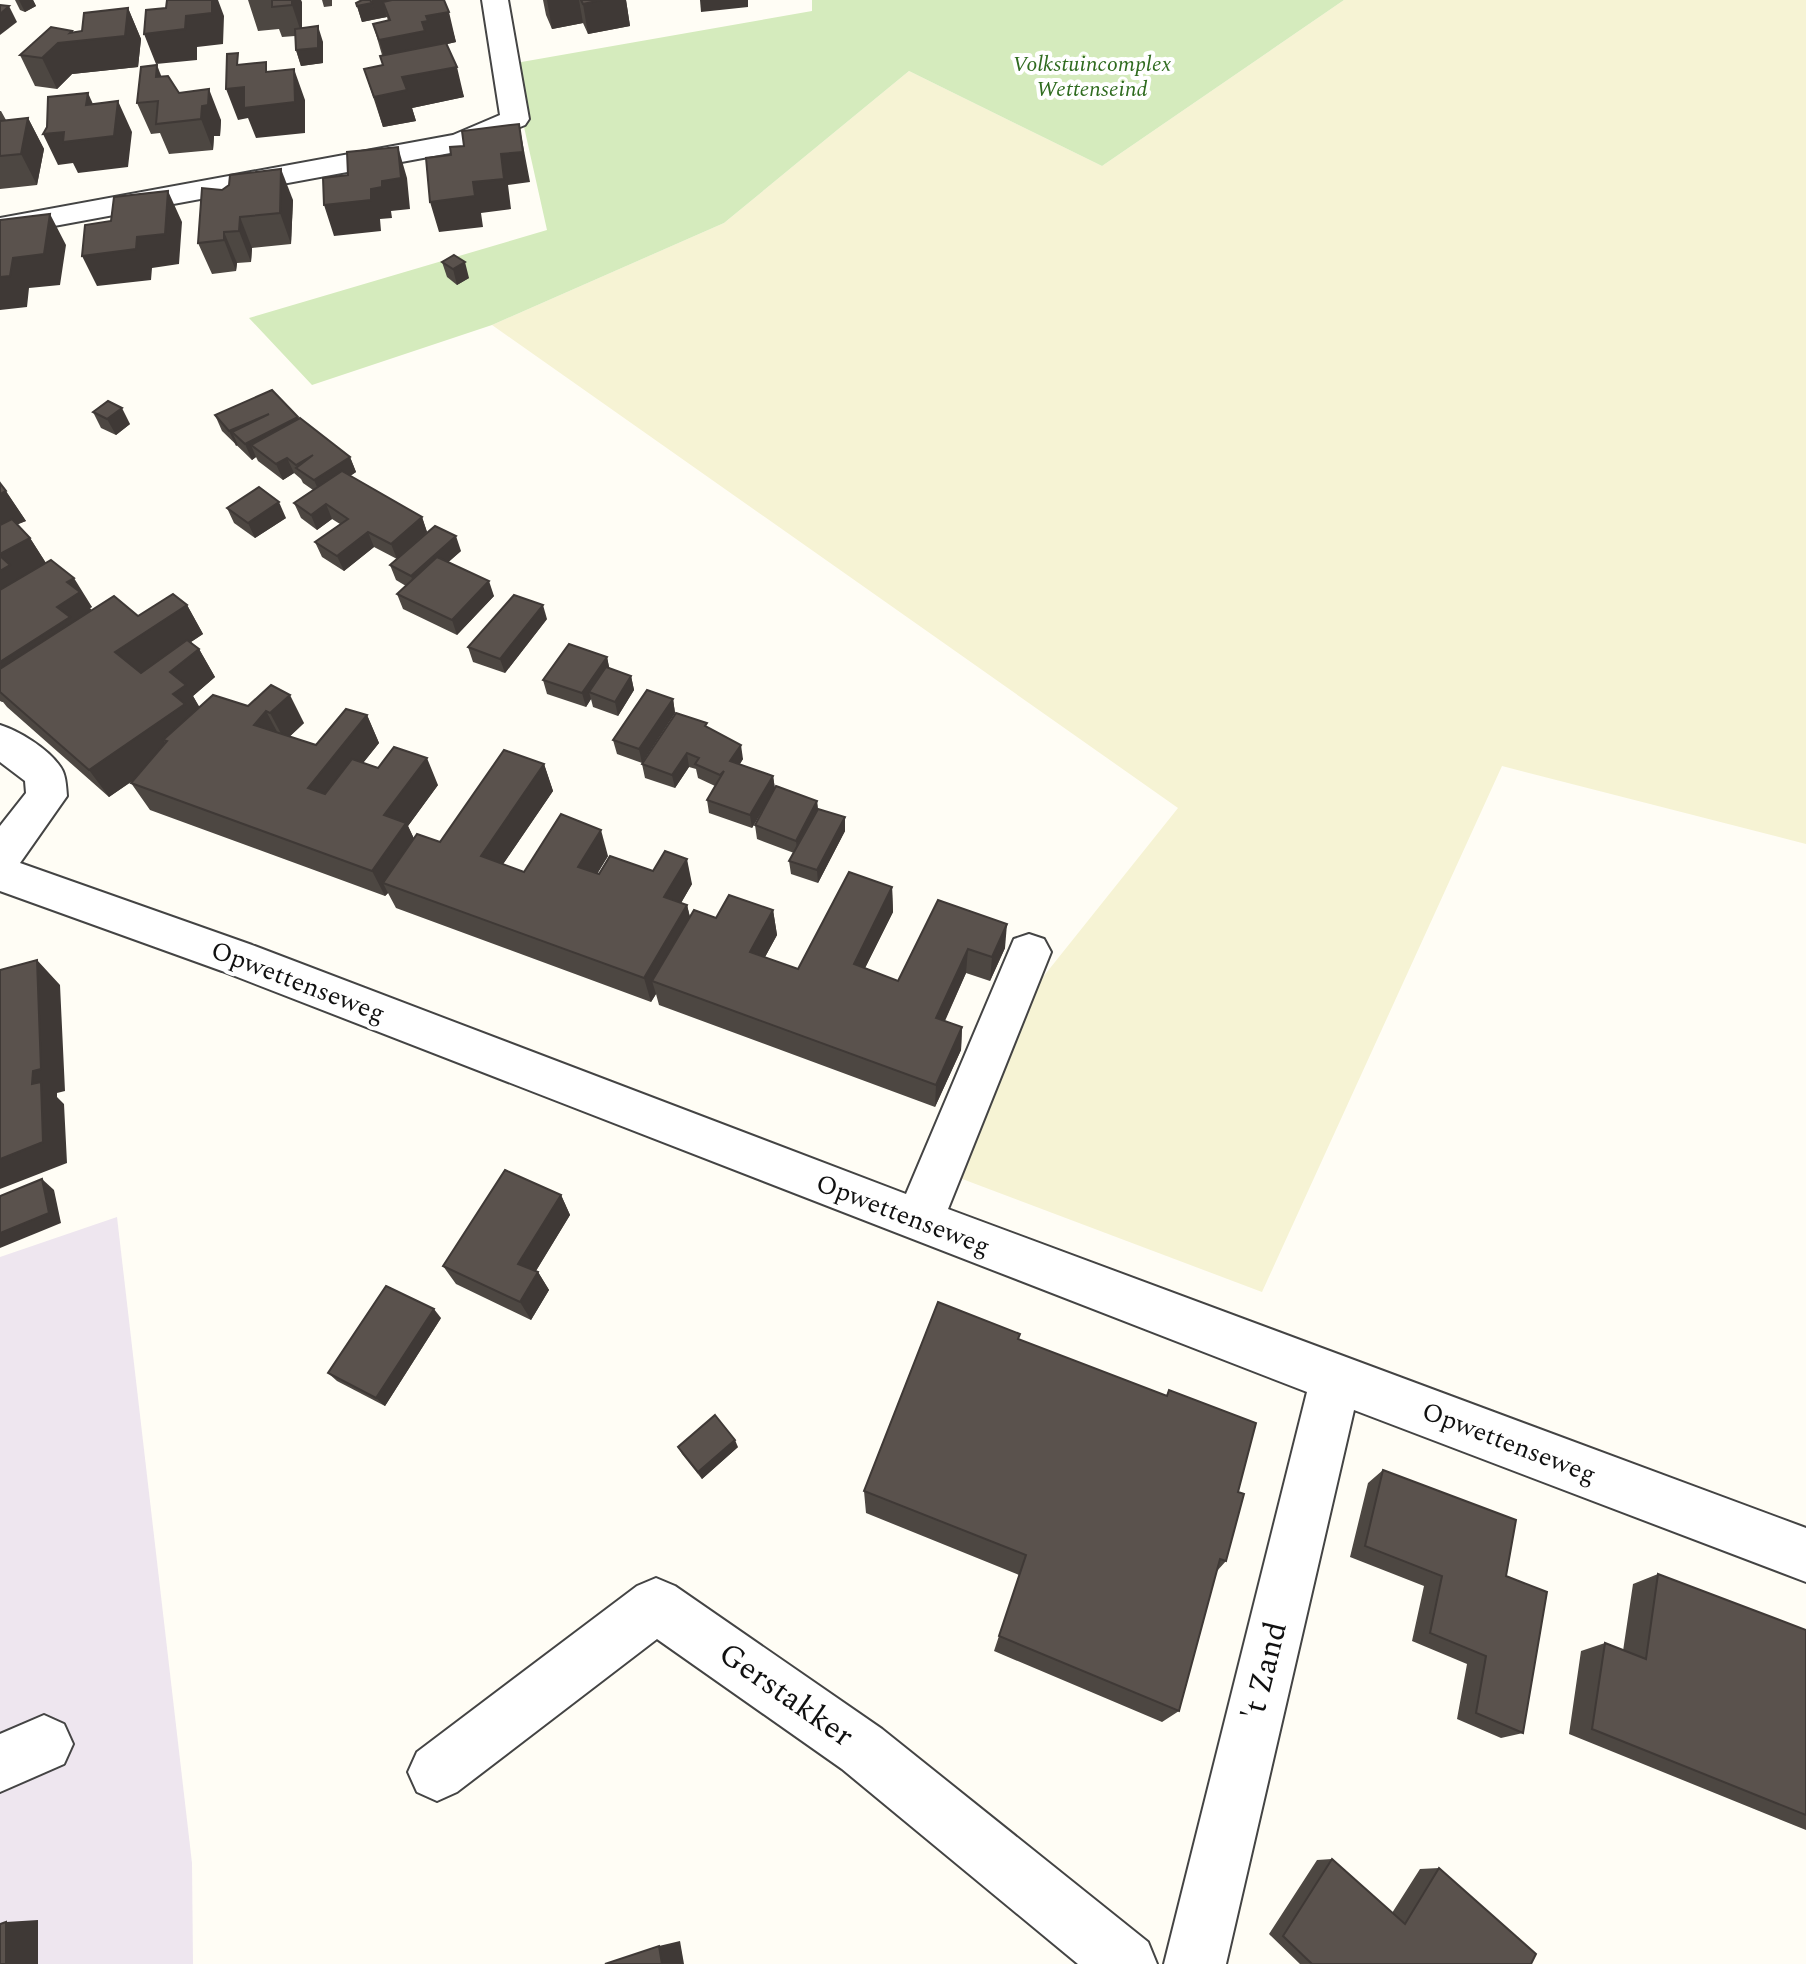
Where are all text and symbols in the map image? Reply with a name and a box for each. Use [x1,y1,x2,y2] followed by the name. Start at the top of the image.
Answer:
[1013,48,1172,106] park label: Volkstuincomplex Wettenseind
[205,930,391,1034] street label: Opwettenseweg
[810,1163,996,1267] street label: Opwettenseweg
[1416,1391,1602,1495] street label: Opwettenseweg
[1229,1616,1301,1726] street label: 't Zand
[708,1630,864,1760] street label: Gerstakker

